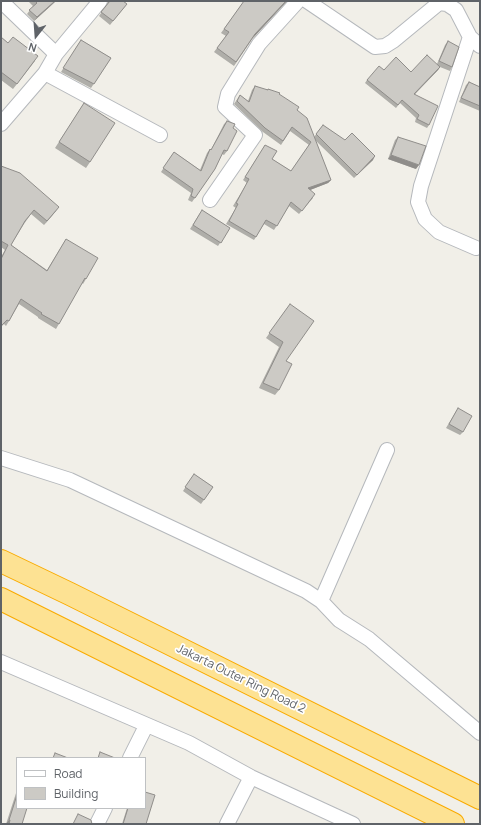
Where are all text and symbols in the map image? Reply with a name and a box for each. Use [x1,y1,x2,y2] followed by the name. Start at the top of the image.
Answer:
[16,16,56,56] north arrow
[26,40,38,56] text: N
[174,641,308,717] street label: Jakarta Outer Ring Road 2
[16,757,146,809] legend
[54,765,82,782] text: Road
[54,785,98,802] text: Building

